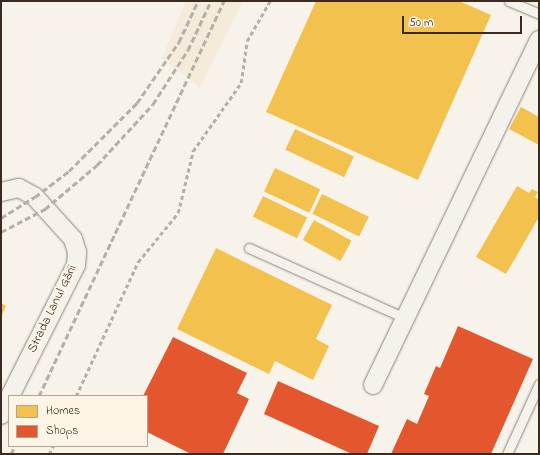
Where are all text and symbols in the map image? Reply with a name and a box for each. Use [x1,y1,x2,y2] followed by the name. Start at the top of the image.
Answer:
[404,8,524,34] scale bar
[409,14,433,32] text: 50 m
[25,263,81,355] street label: Strada Lanul Gării
[8,395,148,447] legend
[46,402,80,420] text: Homes
[46,422,78,440] text: Shops

